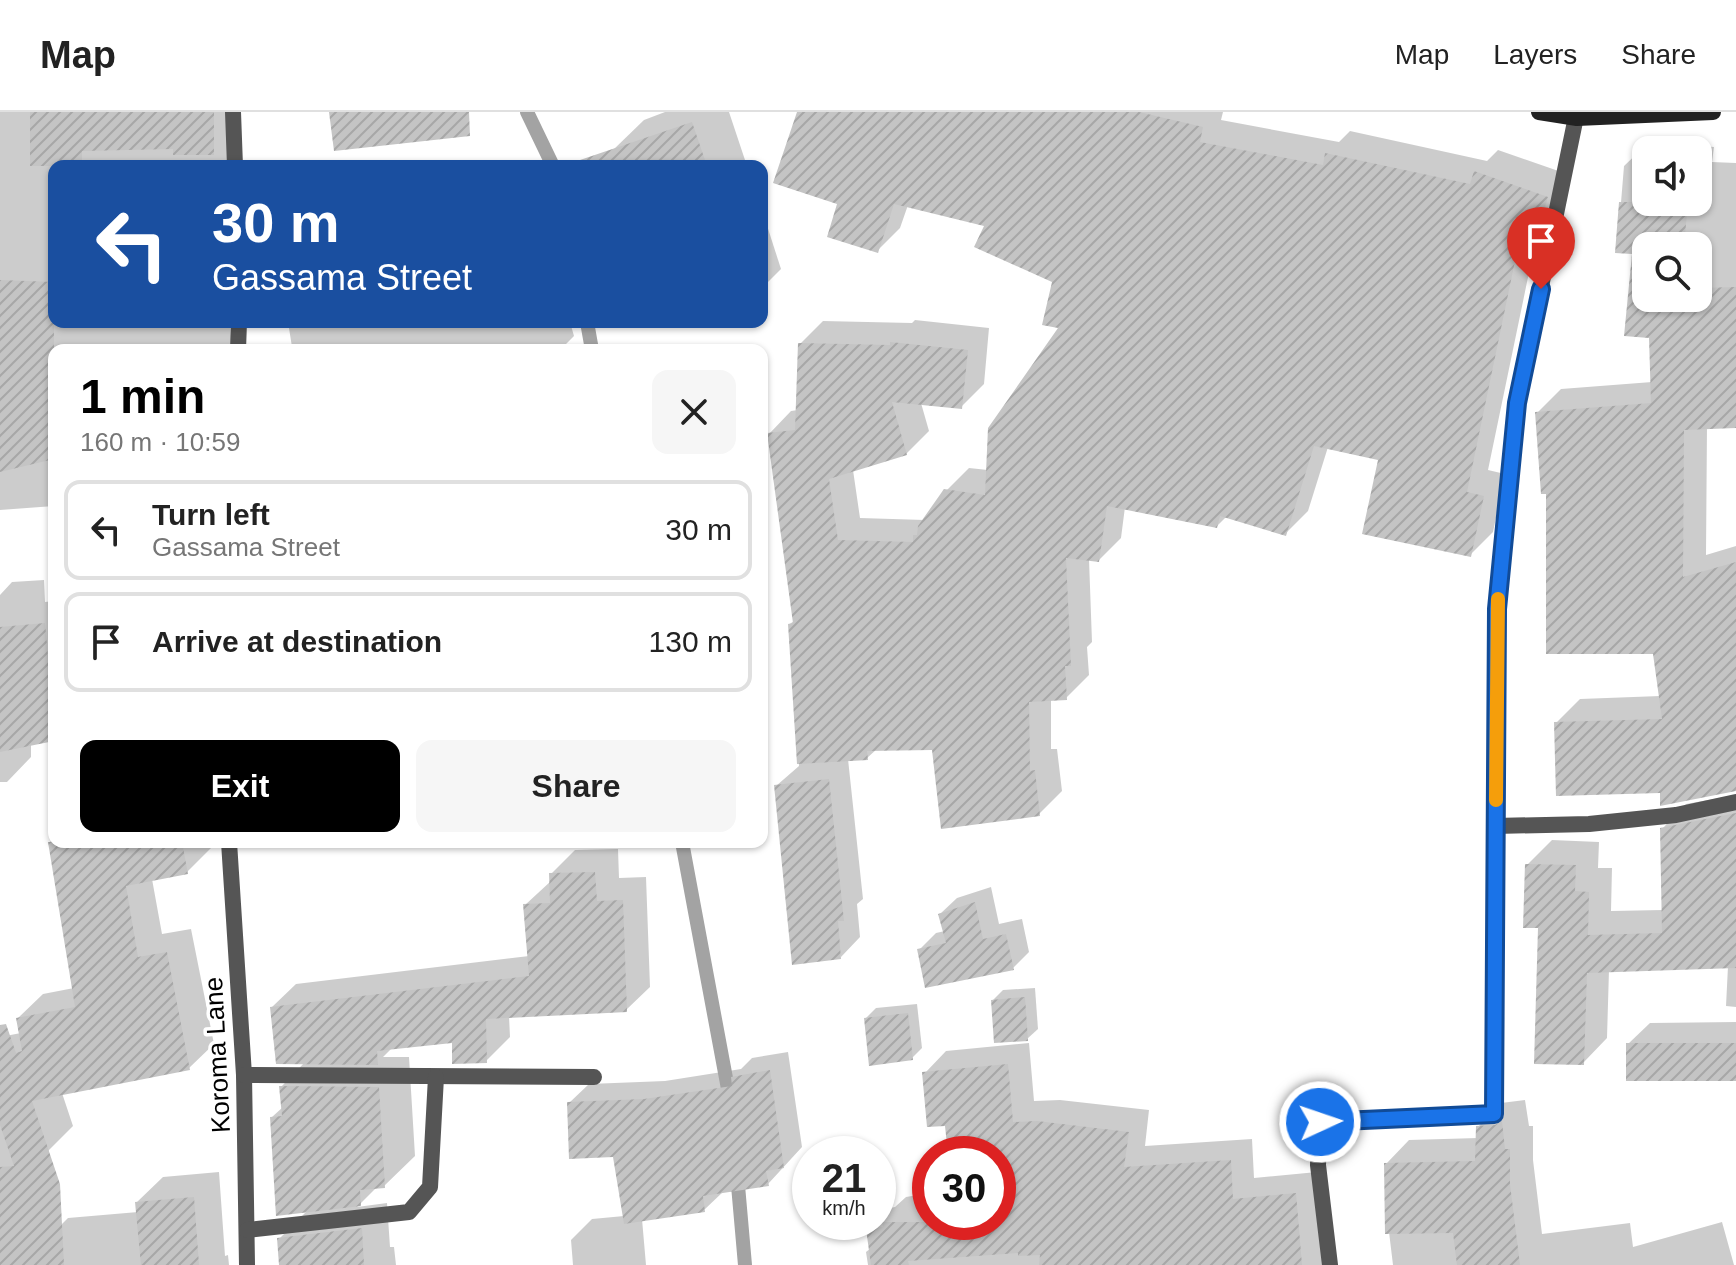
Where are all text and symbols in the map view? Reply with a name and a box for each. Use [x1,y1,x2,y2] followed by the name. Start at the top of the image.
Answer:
[40,34,116,76] text: Map
[1395,39,1449,70] text: Map
[1493,39,1577,70] text: Layers
[1621,39,1696,70] text: Share
[1632,136,1712,312] map controls
[1632,136,1712,216] button: sound
[212,191,340,254] text: 30 m
[80,192,184,296] icon: left
[1507,207,1575,289] pin
[1519,219,1563,263] icon: arrive
[1632,232,1712,312] button: search
[212,257,472,298] text: Gassama Street
[80,370,205,423] text: 1 min
[652,370,736,454] button: close
[80,427,240,457] text: 160 m · 10:59
[152,498,270,531] text: Turn left
[84,508,128,552] icon: left
[665,513,732,546] text: 30 m
[152,532,340,562] text: Gassama Street
[84,620,128,664] icon: arrive
[152,625,442,658] text: Arrive at destination
[649,625,732,658] text: 130 m
[80,740,400,832] button: Exit
[416,740,736,832] button: Share
[198,976,236,1134] street label: Koroma Lane
[1278,1080,1362,1164] position arrow
[912,1136,1016,1240] speed limit sign: 30
[822,1156,866,1200] text: 21
[822,1197,866,1219] text: km/h

